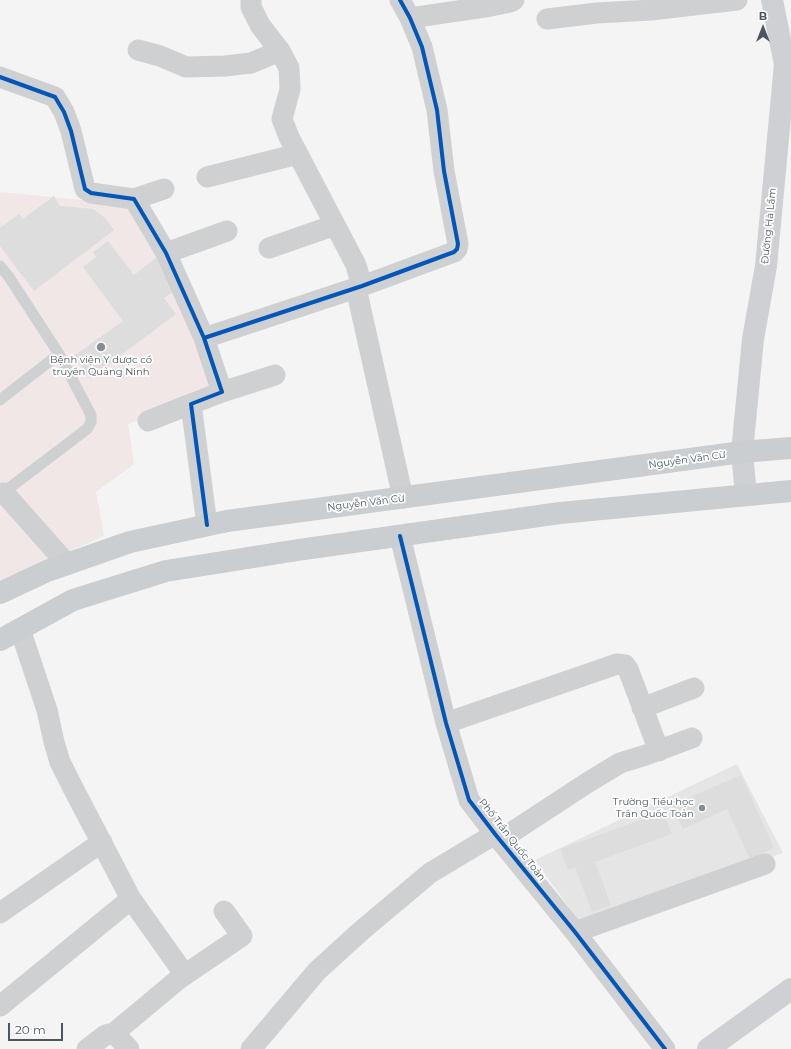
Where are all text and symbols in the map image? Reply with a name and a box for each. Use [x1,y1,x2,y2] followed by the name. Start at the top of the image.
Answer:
[743,8,783,48] north arrow
[759,9,767,23] text: B
[759,187,779,265] street label: Đường Hà Lầm
[95,341,107,353] marker: Bệnh viện Y dược cổ truyền Quảng Ninh
[50,354,152,378] place label: Bệnh viện Y dược cổ truyền Quảng Ninh
[648,449,726,471] street label: Nguyễn Văn Cừ
[327,492,405,514] street label: Nguyễn Văn Cừ
[476,796,548,884] street label: Phố Trần Quốc Toản
[613,796,694,820] place label: Trường Tiểu học Trần Quốc Toản
[697,803,707,813] marker: Trường Tiểu học Trần Quốc Toản
[10,1015,65,1041] scale bar
[15,1022,46,1037] text: 20 m

